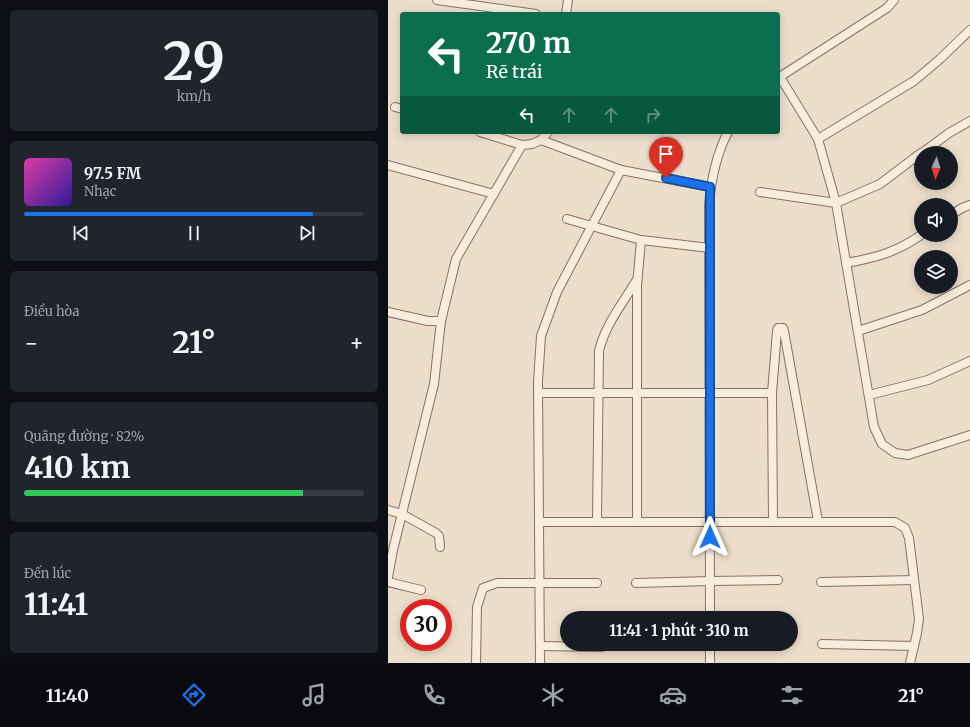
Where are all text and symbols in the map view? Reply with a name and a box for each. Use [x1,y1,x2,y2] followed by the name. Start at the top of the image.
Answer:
[486,25,571,61] text: 270 m
[420,28,472,80] icon: left
[163,29,225,94] text: 29
[486,60,543,83] text: Rẽ trái
[177,88,211,105] text: km/h
[516,104,538,126] icon: left
[558,104,580,126] icon: ahead
[600,104,622,126] icon: ahead
[642,104,664,126] icon: right
[649,137,683,178] pin
[655,143,677,165] icon: arrive
[914,146,958,190] north arrow
[914,146,958,294] map controls
[84,164,141,183] text: 97.5 FM
[84,183,116,200] text: Nhạc
[914,198,958,242] button: sound
[70,222,92,244] icon: previous
[183,222,205,244] icon: pause
[296,222,318,244] icon: next
[914,250,958,294] button: layers
[24,303,79,320] text: Điều hòa
[172,323,216,361] text: 21°
[24,329,39,357] text: −
[349,329,364,357] text: +
[24,428,144,445] text: Quãng đường · 82%
[24,448,130,486] text: 410 km
[689,516,731,558] position arrow
[24,565,71,582] text: Đến lúc
[24,585,88,623] text: 11:41
[400,599,452,651] speed limit sign: 30
[609,621,749,640] text: 11:41 · 1 phút · 310 m
[180,681,208,709] icon: directions
[300,681,328,709] icon: music
[420,681,448,709] icon: phone
[539,681,567,709] icon: climate
[659,681,687,709] icon: car
[778,681,806,709] icon: filters
[46,684,89,707] text: 11:40
[898,684,924,707] text: 21°

